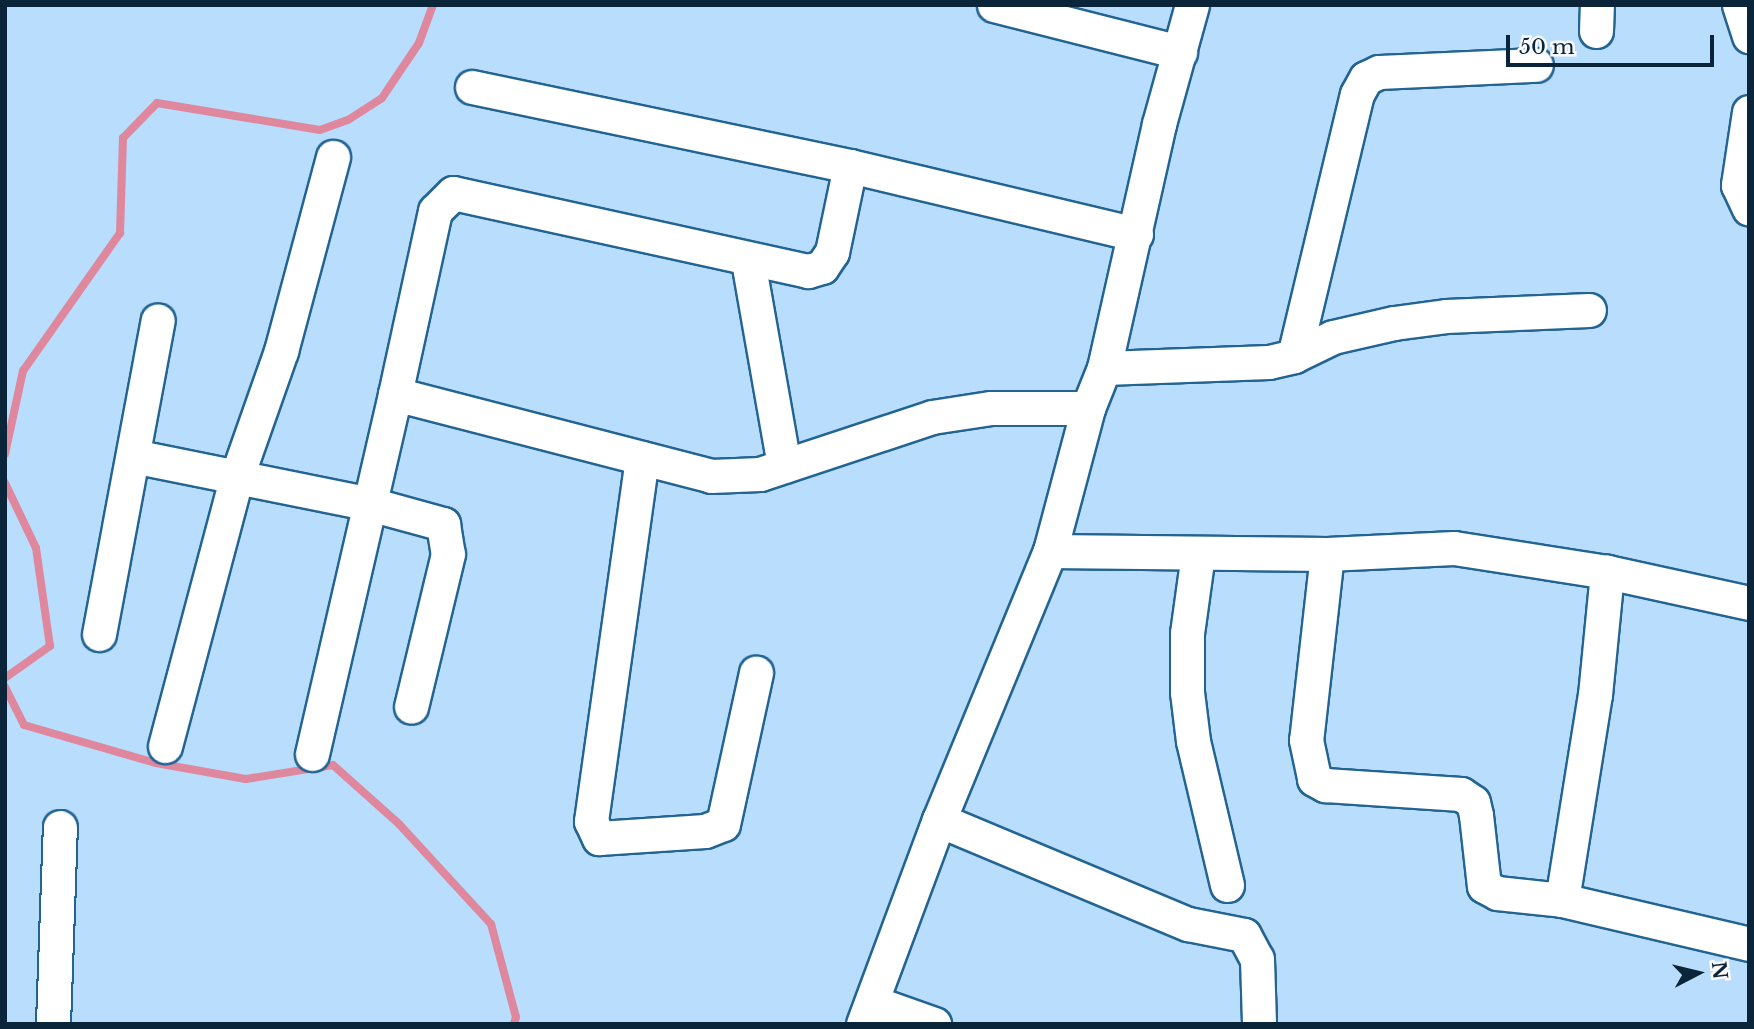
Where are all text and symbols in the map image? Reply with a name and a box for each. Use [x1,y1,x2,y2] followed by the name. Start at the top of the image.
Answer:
[1509,21,1717,65] scale bar
[1519,34,1574,60] text: 50 m
[1663,938,1733,1008] north arrow
[1707,960,1732,981] text: N

